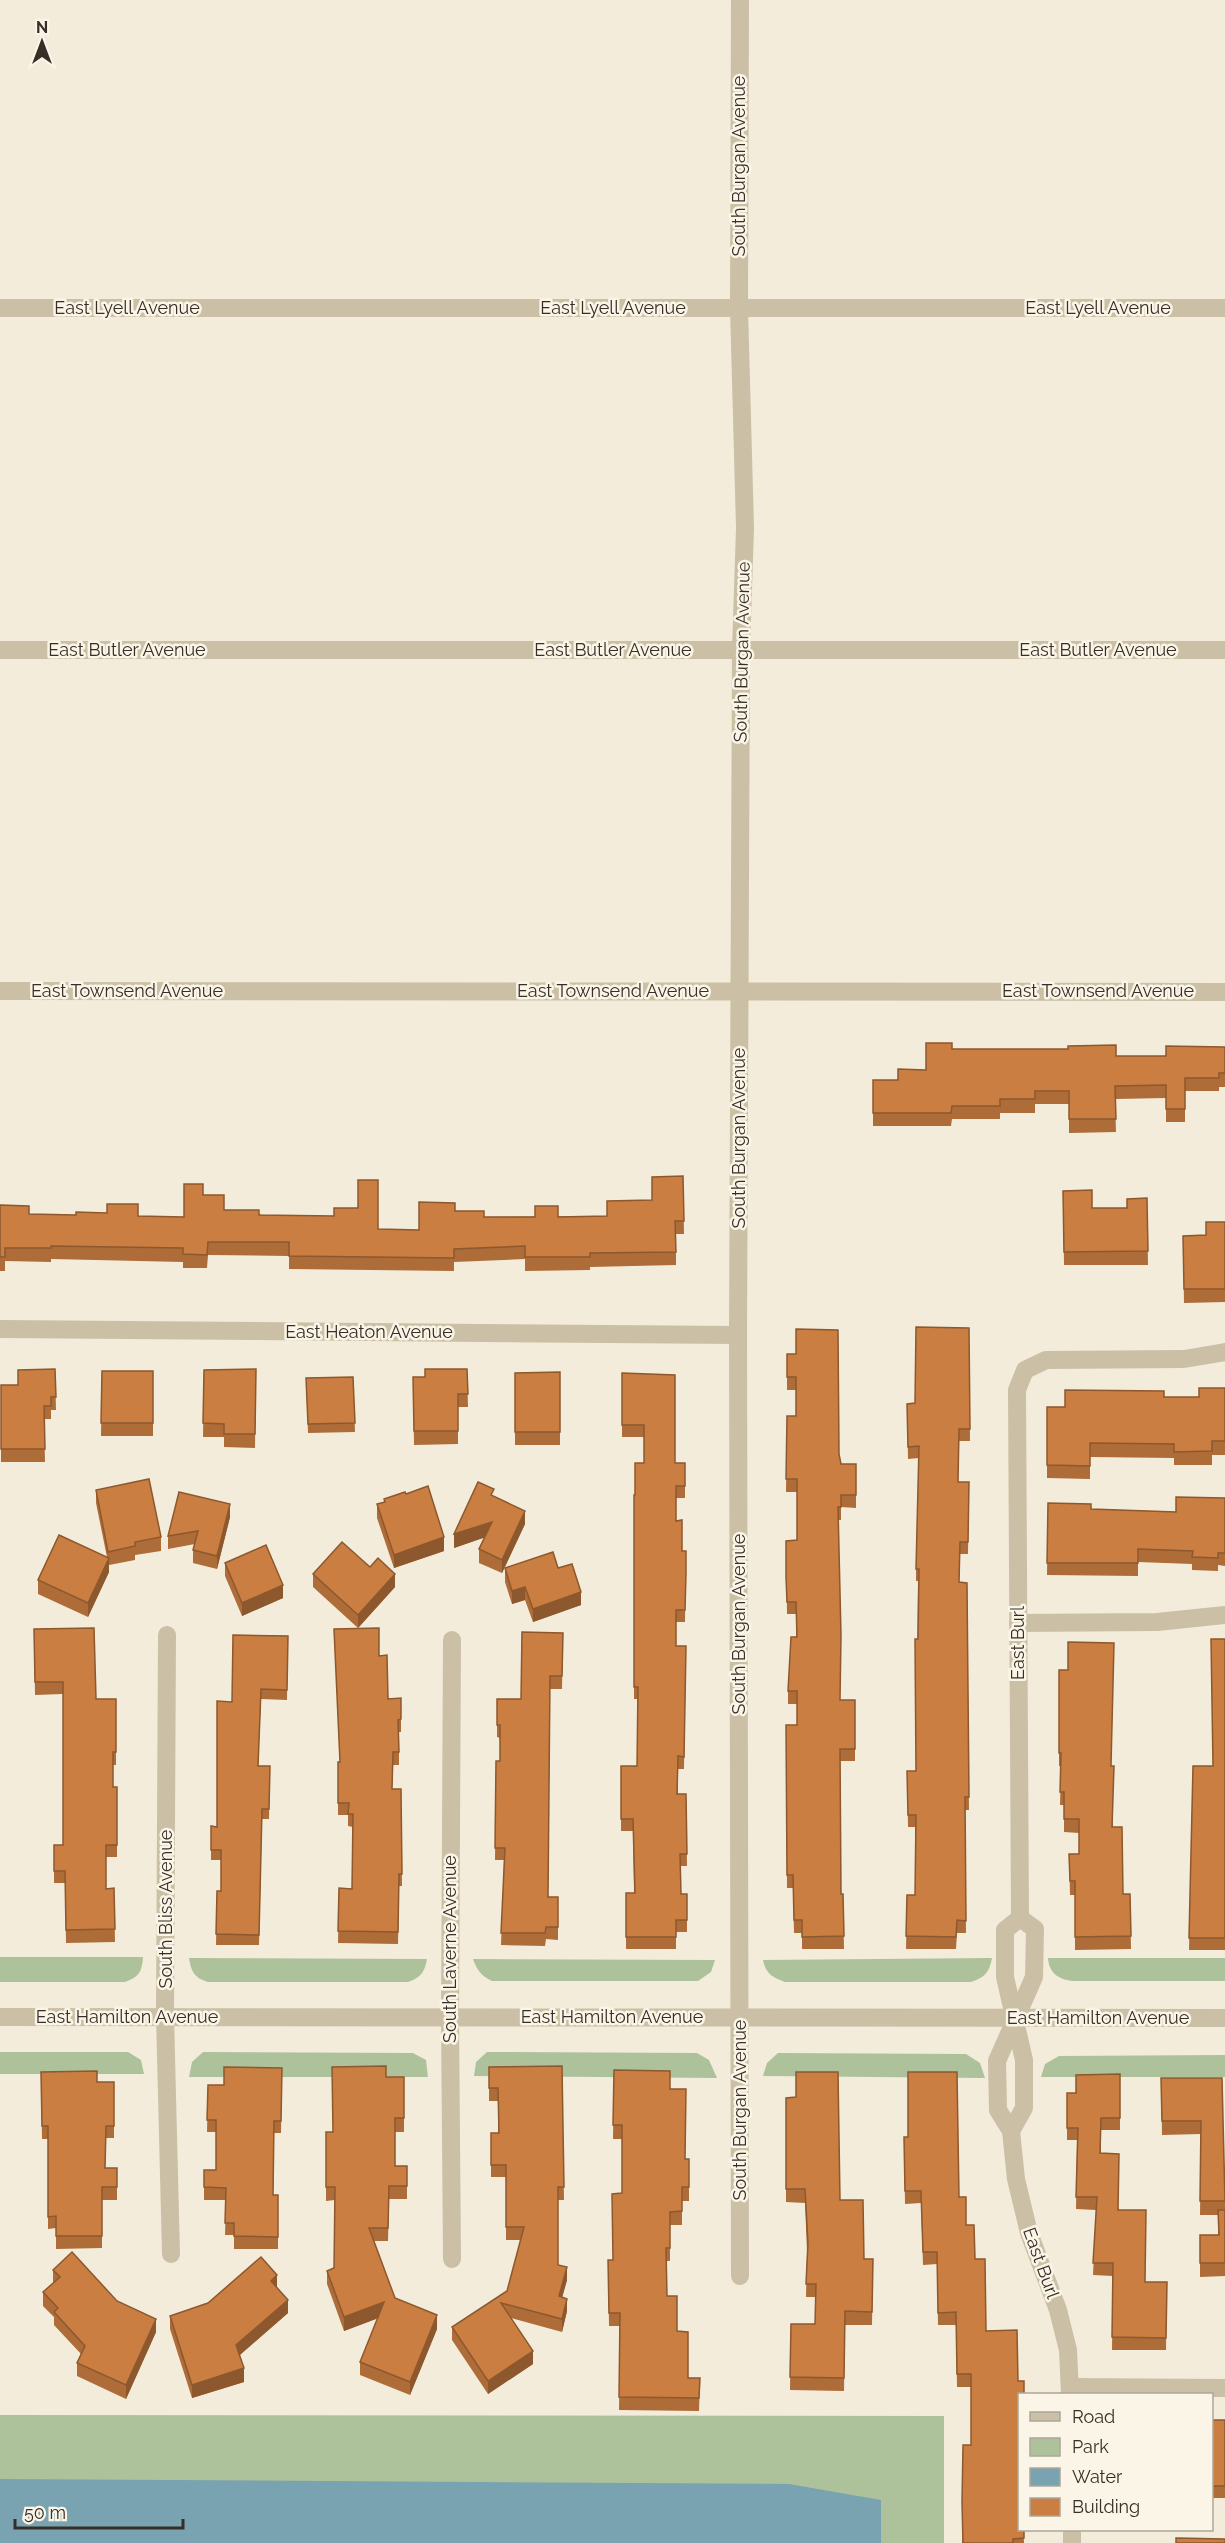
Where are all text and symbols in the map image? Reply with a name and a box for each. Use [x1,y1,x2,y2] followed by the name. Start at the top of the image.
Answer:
[12,12,72,72] north arrow
[36,18,48,37] text: N
[728,75,749,256] street label: South Burgan Avenue
[54,297,200,318] street label: East Lyell Avenue
[540,297,686,318] street label: East Lyell Avenue
[1025,297,1171,318] street label: East Lyell Avenue
[729,561,754,743] street label: South Burgan Avenue
[48,639,206,660] street label: East Butler Avenue
[534,639,692,660] street label: East Butler Avenue
[1019,639,1177,660] street label: East Butler Avenue
[31,980,223,1001] street label: East Townsend Avenue
[517,980,709,1001] street label: East Townsend Avenue
[1002,980,1194,1001] street label: East Townsend Avenue
[728,1047,749,1228] street label: South Burgan Avenue
[285,1321,453,1342] street label: East Heaton Avenue
[728,1533,749,1714] street label: South Burgan Avenue
[1007,1606,1028,1680] street label: East Burl
[155,1829,176,1988] street label: South Bliss Avenue
[439,1855,460,2043] street label: South Laverne Avenue
[36,2006,219,2027] street label: East Hamilton Avenue
[521,2006,704,2027] street label: East Hamilton Avenue
[1007,2007,1190,2028] street label: East Hamilton Avenue
[729,2019,750,2200] street label: South Burgan Avenue
[1019,2224,1064,2301] street label: East Burl
[1018,2393,1213,2531] legend
[1072,2406,1115,2427] text: Road
[1072,2436,1109,2457] text: Park
[1072,2466,1123,2487] text: Water
[15,2492,183,2530] scale bar
[1072,2496,1140,2517] text: Building
[24,2502,66,2523] text: 50 m

